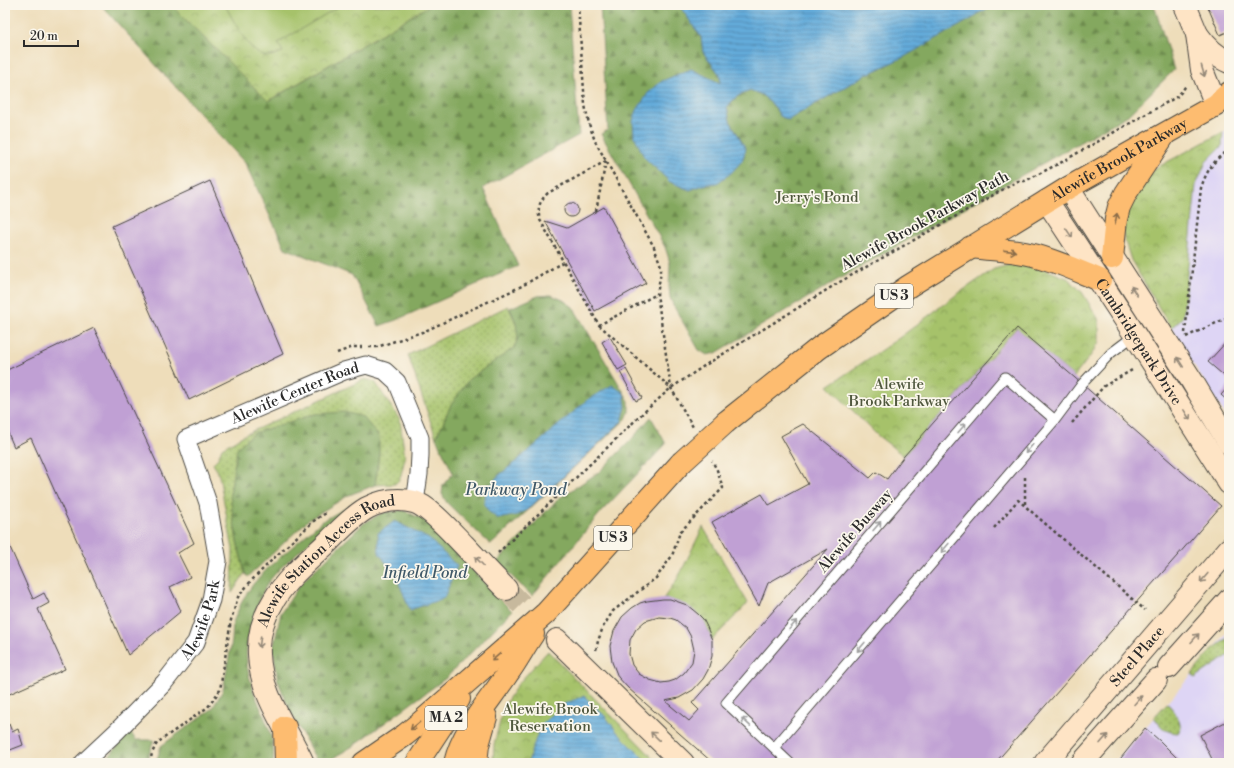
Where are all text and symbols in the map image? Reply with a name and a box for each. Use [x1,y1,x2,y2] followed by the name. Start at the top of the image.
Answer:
[24,22,78,48] scale bar
[30,29,58,44] text: 20 m
[1200,64,1207,77] one-way arrow
[1046,113,1191,207] street label: Alewife Brook Parkway
[837,167,1012,276] street label: Alewife Brook Parkway Path
[774,188,859,207] park label: Jerry's Pond
[1112,213,1120,226] one-way arrow
[1065,227,1073,238] one-way arrow
[1003,247,1016,255] one-way arrow
[1091,275,1186,409] street label: Cambridgepark Drive
[875,284,913,308] road number: US 3
[1130,285,1138,296] one-way arrow
[1176,357,1184,368] one-way arrow
[227,358,361,428] street label: Alewife Center Road
[848,375,950,411] park label: Alewife Brook Parkway
[1183,409,1191,421] one-way arrow
[957,422,966,433] one-way arrow
[1025,444,1034,455] one-way arrow
[465,480,567,500] water label: Parkway Pond
[813,485,897,577] street label: Alewife Busway
[253,491,396,631] street label: Alewife Station Access Road
[873,521,882,532] one-way arrow
[594,526,632,550] road number: US 3
[941,543,950,553] one-way arrow
[474,556,484,566] one-way arrow
[382,563,468,583] water label: Infield Pond
[1199,573,1208,584] one-way arrow
[175,578,224,665] street label: Alewife Park
[788,620,797,631] one-way arrow
[1106,622,1168,690] street label: Steel Place
[1190,633,1199,643] one-way arrow
[256,635,264,648] one-way arrow
[856,642,865,653] one-way arrow
[491,653,501,662] one-way arrow
[1133,695,1142,706] one-way arrow
[502,700,599,736] park label: Alewife Brook Reservation
[425,706,467,730] road number: MA 2
[741,717,751,727] one-way arrow
[410,722,421,731] one-way arrow
[650,731,660,741] one-way arrow
[1099,734,1108,744] one-way arrow

